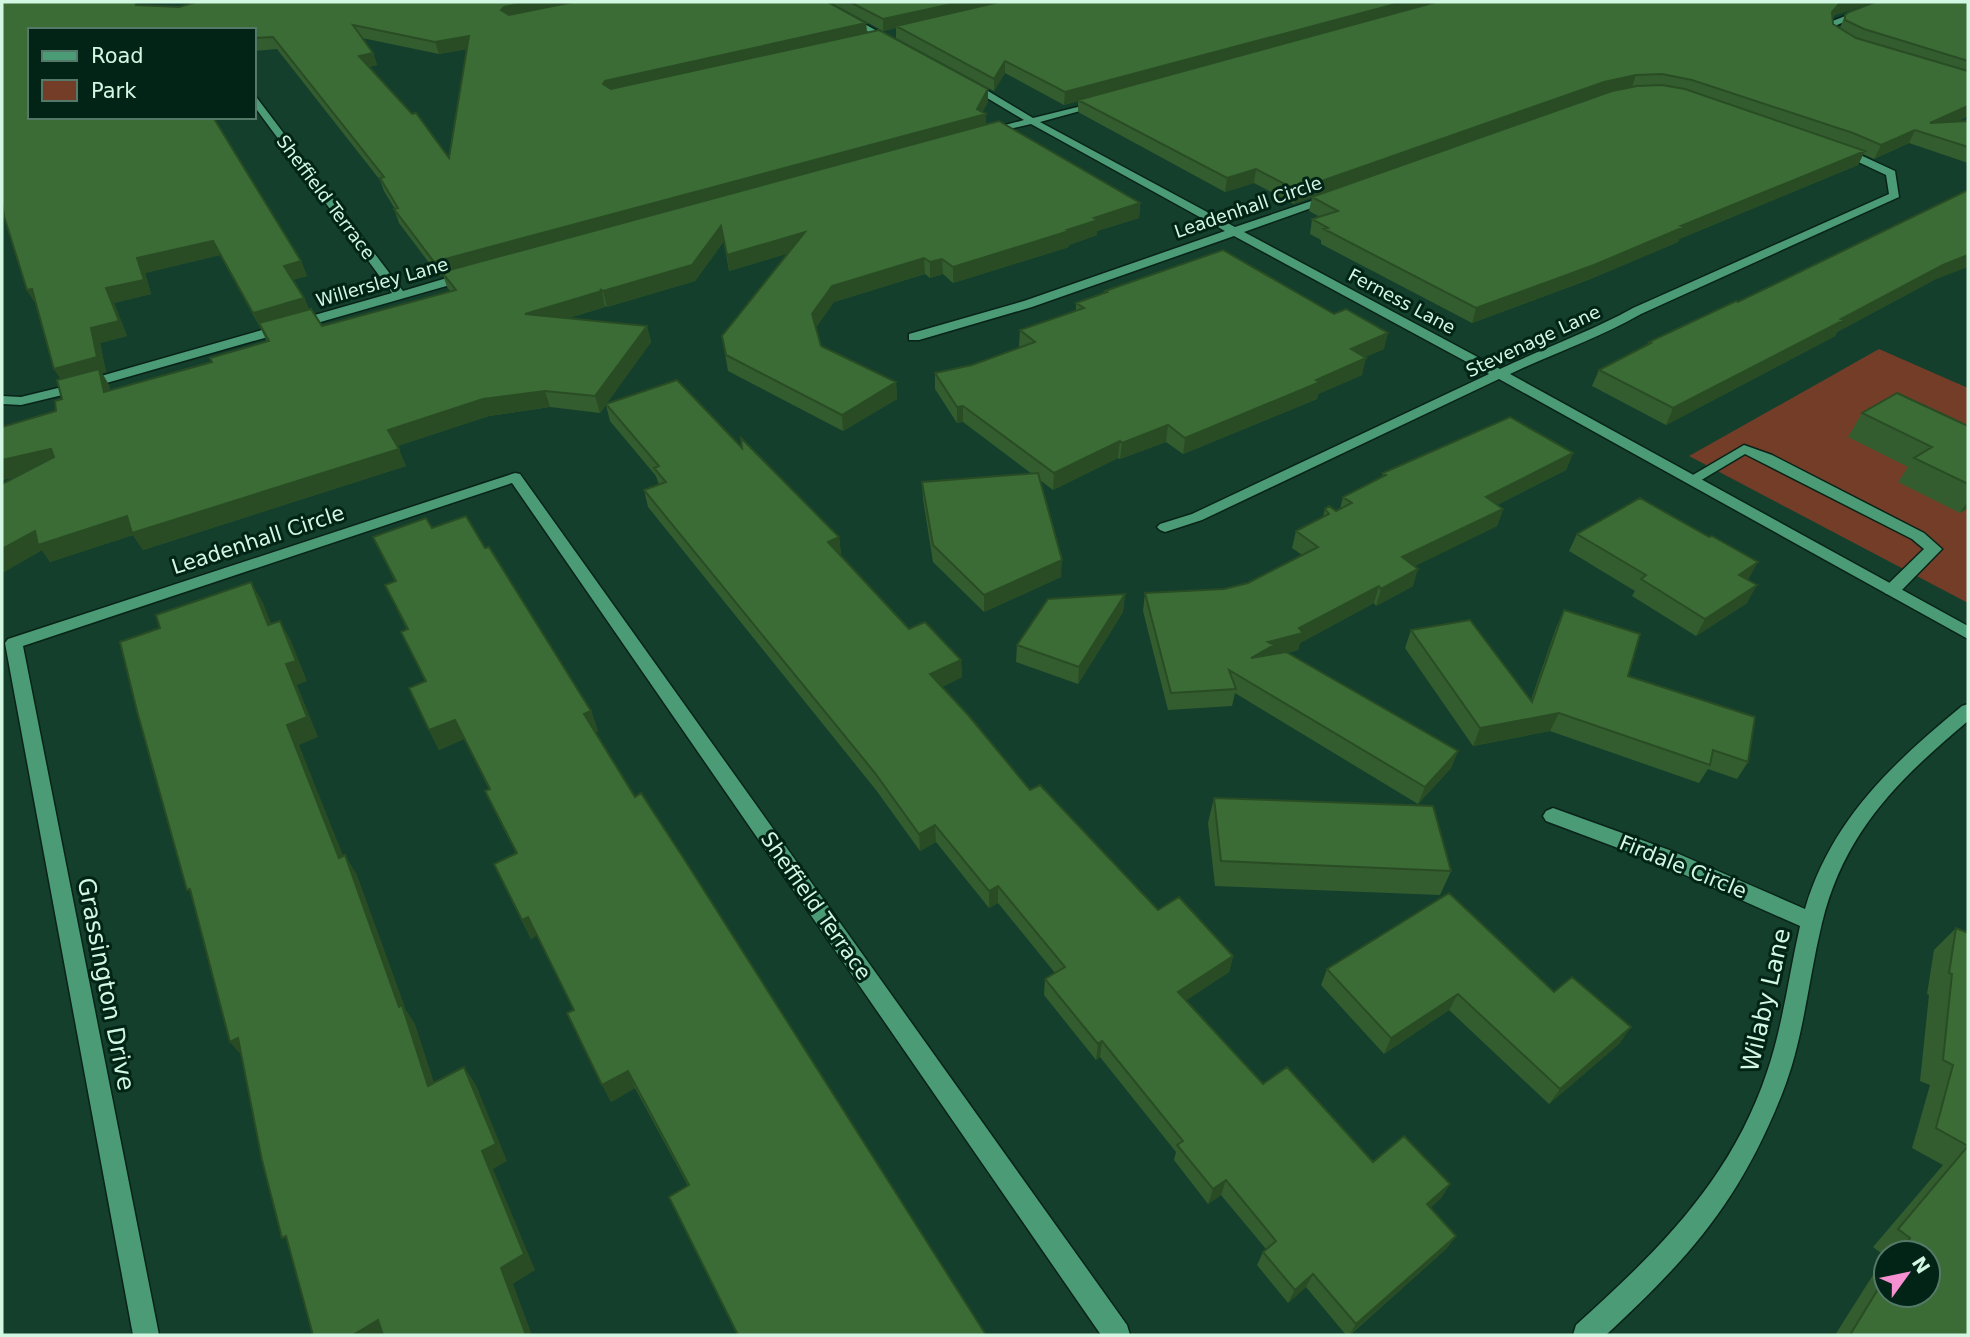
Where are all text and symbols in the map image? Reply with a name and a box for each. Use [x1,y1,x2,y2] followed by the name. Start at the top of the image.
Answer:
[28,28,256,119] legend
[91,44,144,68] text: Road
[91,79,137,103] text: Park
[272,131,380,263] street label: Sheffield Terrace
[1172,172,1324,242] street label: Leadenhall Circle
[314,253,450,311] street label: Willersley Lane
[1345,264,1459,338] street label: Ferness Lane
[1463,301,1603,381] street label: Stevenage Lane
[169,501,347,579] street label: Leadenhall Circle
[756,827,876,985] street label: Sheffield Terrace
[1616,831,1750,903] street label: Firdale Circle
[72,875,140,1093] street label: Grassington Drive
[1736,926,1796,1074] street label: Wilaby Lane
[1872,1239,1942,1309] north arrow
[1908,1252,1935,1277] text: N

